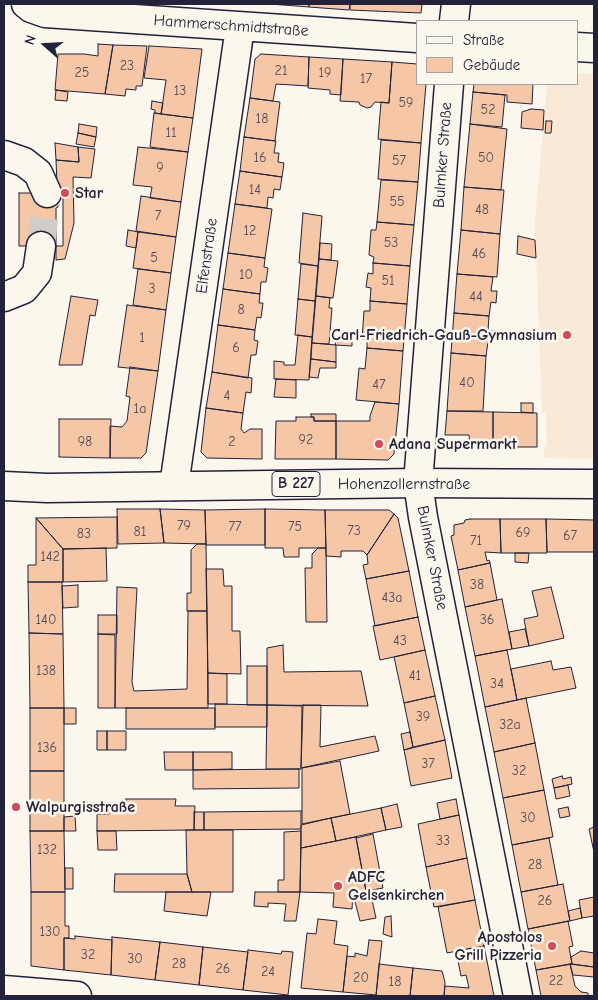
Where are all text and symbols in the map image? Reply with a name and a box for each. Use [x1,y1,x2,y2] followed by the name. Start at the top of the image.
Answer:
[153,11,309,41] street label: Hammerschmidtstraße
[20,20,70,70] north arrow
[416,20,578,85] legend
[463,31,504,49] text: Straße
[21,33,40,47] text: N
[463,56,520,74] text: Gebäude
[120,58,134,74] house number: 23
[275,63,287,79] house number: 21
[75,65,89,81] house number: 25
[319,65,331,81] house number: 19
[360,71,372,87] house number: 17
[174,83,186,99] house number: 13
[398,95,414,111] house number: 59
[430,101,456,209] street label: Bulmker Straße
[481,102,495,118] house number: 52
[256,111,268,127] house number: 18
[165,125,177,141] house number: 11
[253,150,267,166] house number: 16
[478,150,494,166] house number: 50
[392,153,406,169] house number: 57
[156,160,164,176] house number: 9
[249,182,261,198] house number: 14
[75,183,103,203] place label: Star
[59,187,71,199] marker: Star
[389,194,405,210] house number: 55
[475,202,489,218] house number: 48
[155,208,161,224] house number: 7
[192,217,222,295] street label: Elfenstraße
[244,223,256,239] house number: 12
[384,235,398,251] house number: 53
[472,246,486,262] house number: 46
[150,250,158,266] house number: 5
[239,267,253,283] house number: 10
[381,273,395,289] house number: 51
[148,281,156,297] house number: 3
[469,289,483,305] house number: 44
[237,302,245,318] house number: 8
[331,325,557,345] place label: Carl-Friedrich-Gauß-Gymnasium
[561,329,573,341] marker: Carl-Friedrich-Gauß-Gymnasium
[139,330,145,346] house number: 1
[232,340,240,356] house number: 6
[459,375,475,391] house number: 40
[372,377,386,393] house number: 47
[224,388,230,404] house number: 4
[134,401,146,417] house number: 1a
[299,432,313,448] house number: 92
[78,434,92,450] house number: 98
[228,434,236,450] house number: 2
[389,434,517,454] place label: Adana Supermarkt
[373,438,385,450] marker: Adana Supermarkt
[272,472,320,496] road number: B 227
[338,474,470,494] street label: Hohenzollernstraße
[412,504,452,612] street label: Bulmker Straße
[177,518,191,534] house number: 79
[228,519,242,535] house number: 77
[288,519,302,535] house number: 75
[347,523,361,539] house number: 73
[134,524,146,540] house number: 81
[515,525,531,541] house number: 69
[77,526,91,542] house number: 83
[563,528,577,544] house number: 67
[470,533,482,549] house number: 71
[40,549,60,565] house number: 142
[470,577,484,593] house number: 38
[381,590,403,606] house number: 43a
[36,612,56,628] house number: 140
[480,612,494,628] house number: 36
[393,633,407,649] house number: 43
[36,663,56,679] house number: 138
[409,668,421,684] house number: 41
[490,676,504,692] house number: 34
[416,709,430,725] house number: 39
[499,717,521,733] house number: 32a
[37,740,57,756] house number: 136
[421,756,435,772] house number: 37
[512,763,526,779] house number: 32
[26,797,135,817] place label: Walpurgisstraße
[10,801,22,813] marker: Walpurgisstraße
[520,810,536,826] house number: 30
[436,833,450,849] house number: 33
[37,842,57,858] house number: 132
[528,857,542,873] house number: 28
[348,867,444,905] place label: ADFC Gelsenkirchen
[332,880,344,892] marker: ADFC Gelsenkirchen
[538,893,552,909] house number: 26
[39,924,61,940] house number: 130
[455,927,542,965] place label: Apostolos Grill Pizzeria
[546,940,558,952] marker: Apostolos Grill Pizzeria
[81,947,95,963] house number: 32
[127,951,143,967] house number: 30
[172,956,186,972] house number: 28
[216,961,230,977] house number: 26
[261,964,275,980] house number: 24
[353,970,369,986] house number: 20
[549,973,563,989] house number: 22
[389,974,401,990] house number: 18

